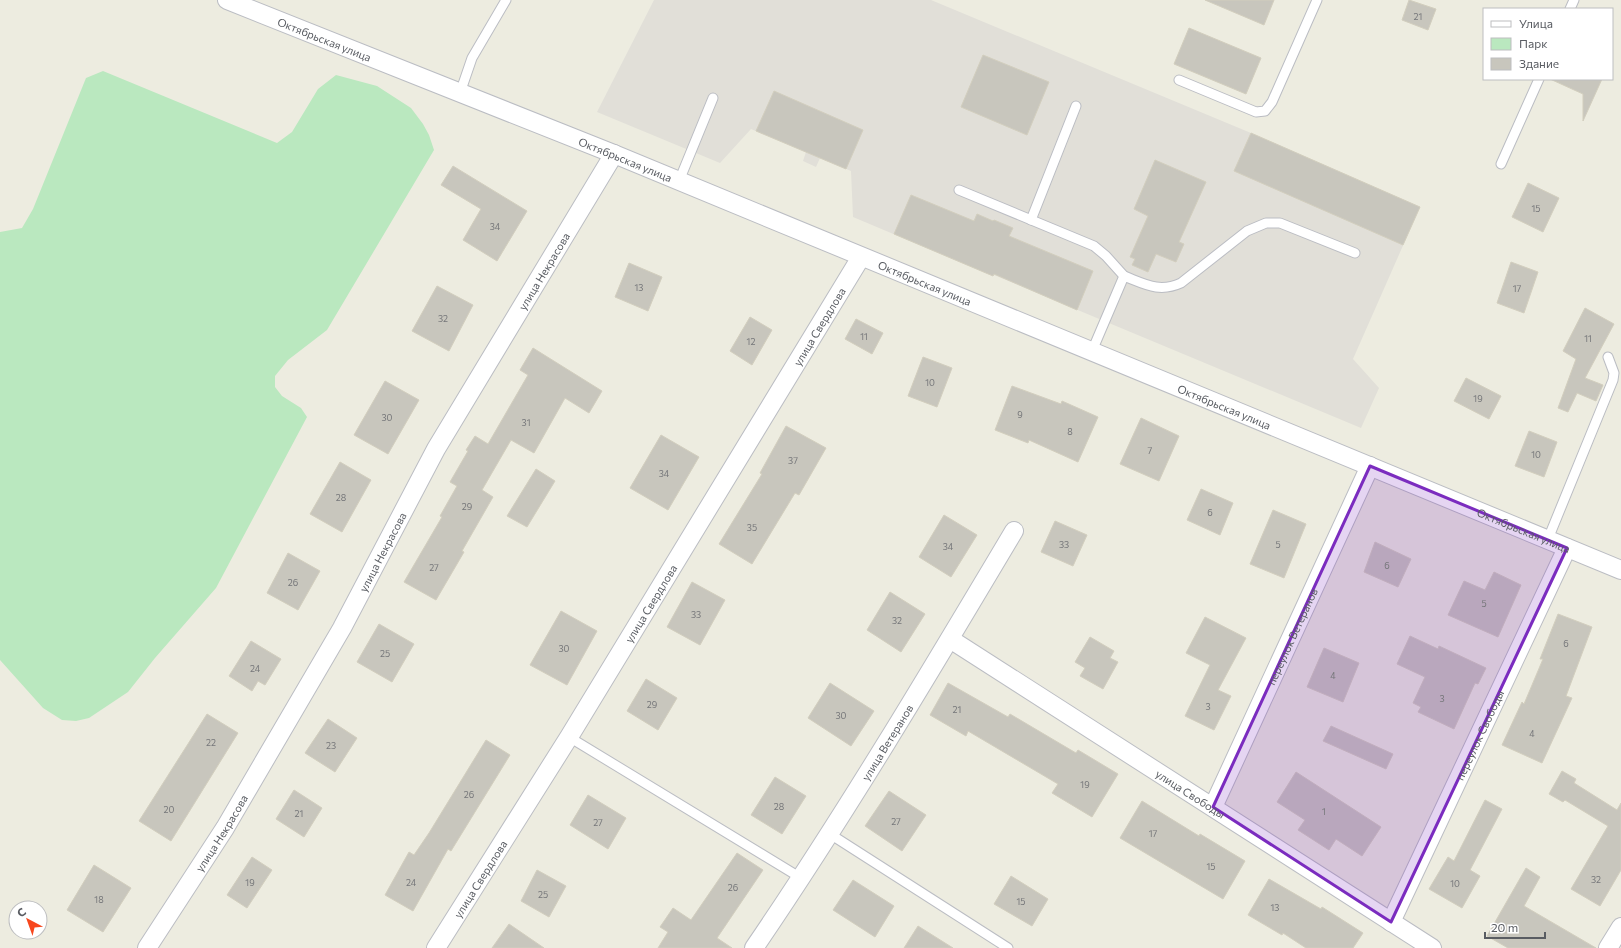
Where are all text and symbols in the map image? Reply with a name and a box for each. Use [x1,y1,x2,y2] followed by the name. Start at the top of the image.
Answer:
[1483,8,1613,80] legend
[1414,11,1422,22] house number: 21
[276,14,373,63] street label: Октябрьская улица
[1519,16,1553,30] text: Улица
[1519,36,1548,50] text: Парк
[1519,56,1559,70] text: Здание
[577,134,674,184] street label: Октябрьская улица
[1531,203,1541,214] house number: 15
[490,221,501,232] house number: 34
[515,230,572,312] street label: улица Некрасова
[876,257,974,308] street label: Октябрьская улица
[635,282,643,293] house number: 13
[1513,283,1522,294] house number: 17
[790,285,847,368] street label: улица Свердлова
[438,313,448,324] house number: 32
[860,331,868,342] house number: 11
[1584,333,1592,344] house number: 11
[747,336,755,347] house number: 12
[925,377,935,388] house number: 10
[1176,381,1273,431] street label: Октябрьская улица
[1473,393,1483,404] house number: 19
[1017,409,1023,420] house number: 9
[381,412,393,423] house number: 30
[522,417,530,428] house number: 31
[1067,426,1073,437] house number: 8
[1148,445,1153,456] house number: 7
[1531,449,1541,460] house number: 10
[788,455,798,466] house number: 37
[659,468,670,479] house number: 34
[336,492,346,503] house number: 28
[462,501,472,512] house number: 29
[1475,505,1572,555] street label: Октябрьская улица
[1207,507,1213,518] house number: 6
[356,510,408,594] street label: улица Некрасова
[747,522,757,533] house number: 35
[1059,539,1069,550] house number: 33
[1275,539,1281,550] house number: 5
[943,541,954,552] house number: 34
[1384,560,1390,571] house number: 6
[429,562,439,573] house number: 27
[622,562,679,645] street label: улица Свердлова
[288,577,298,588] house number: 26
[1264,586,1320,687] street label: переулок Ветеранов
[1481,598,1487,609] house number: 5
[691,609,701,620] house number: 33
[892,615,902,626] house number: 32
[1563,638,1569,649] house number: 6
[558,643,570,654] house number: 30
[380,648,390,659] house number: 25
[250,663,261,674] house number: 24
[1330,670,1336,681] house number: 4
[1452,688,1506,782] street label: переулок Свободы
[1439,693,1445,704] house number: 3
[647,699,657,710] house number: 29
[1205,701,1211,712] house number: 3
[858,702,915,783] street label: улица Ветеранов
[953,704,961,715] house number: 21
[835,710,847,721] house number: 30
[1529,728,1535,739] house number: 4
[206,737,216,748] house number: 22
[326,740,336,751] house number: 23
[1154,766,1228,820] street label: улица Свободы
[1080,779,1090,790] house number: 19
[464,789,474,800] house number: 26
[192,792,250,874] street label: улица Некрасова
[774,801,784,812] house number: 28
[164,804,175,815] house number: 20
[1322,806,1326,817] house number: 1
[295,808,303,819] house number: 21
[891,816,901,827] house number: 27
[593,817,603,828] house number: 27
[1149,828,1158,839] house number: 17
[450,837,509,920] street label: улица Свердлова
[1206,861,1216,872] house number: 15
[1591,874,1601,885] house number: 32
[245,877,255,888] house number: 19
[406,877,417,888] house number: 24
[1450,878,1460,889] house number: 10
[728,882,738,893] house number: 26
[538,889,548,900] house number: 25
[94,894,104,905] house number: 18
[1016,896,1026,907] house number: 15
[8,900,48,940] north arrow
[1271,902,1279,913] house number: 13
[14,904,29,919] text: С
[1485,914,1545,940] scale bar
[1491,920,1518,934] text: 20 m

